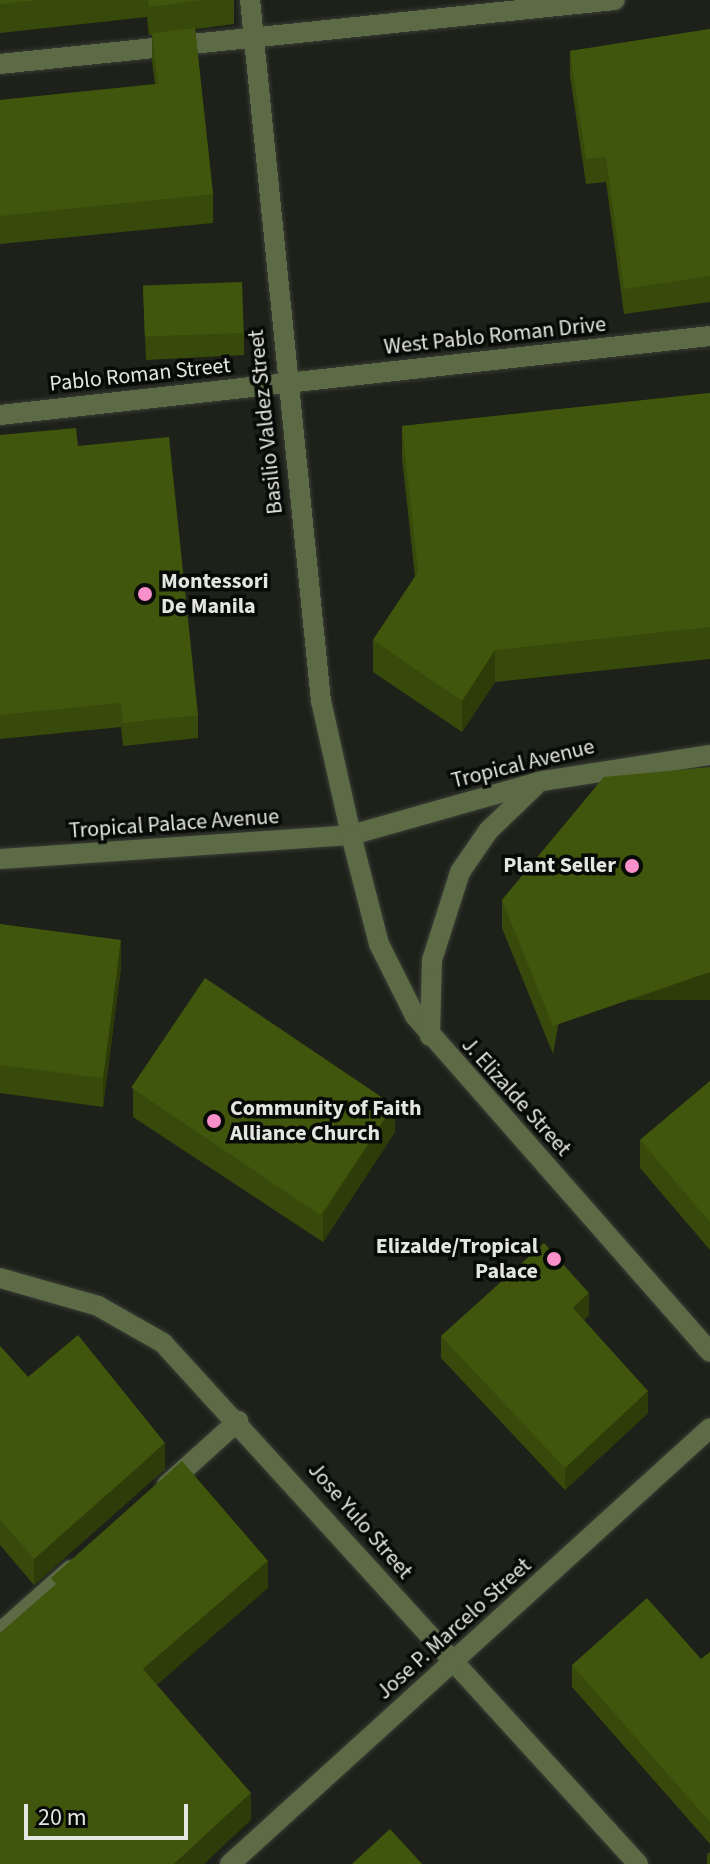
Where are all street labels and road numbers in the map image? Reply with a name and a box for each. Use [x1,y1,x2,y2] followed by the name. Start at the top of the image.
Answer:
[383,311,607,361] street label: West Pablo Roman Drive
[243,328,289,516] street label: Basilio Valdez Street
[48,352,232,398] street label: Pablo Roman Street
[449,733,597,795] street label: Tropical Avenue
[68,803,280,845] street label: Tropical Palace Avenue
[456,1032,576,1162] street label: J. Elizalde Street
[302,1457,418,1585] street label: Jose Yulo Street
[371,1553,537,1705] street label: Jose P. Marcelo Street

